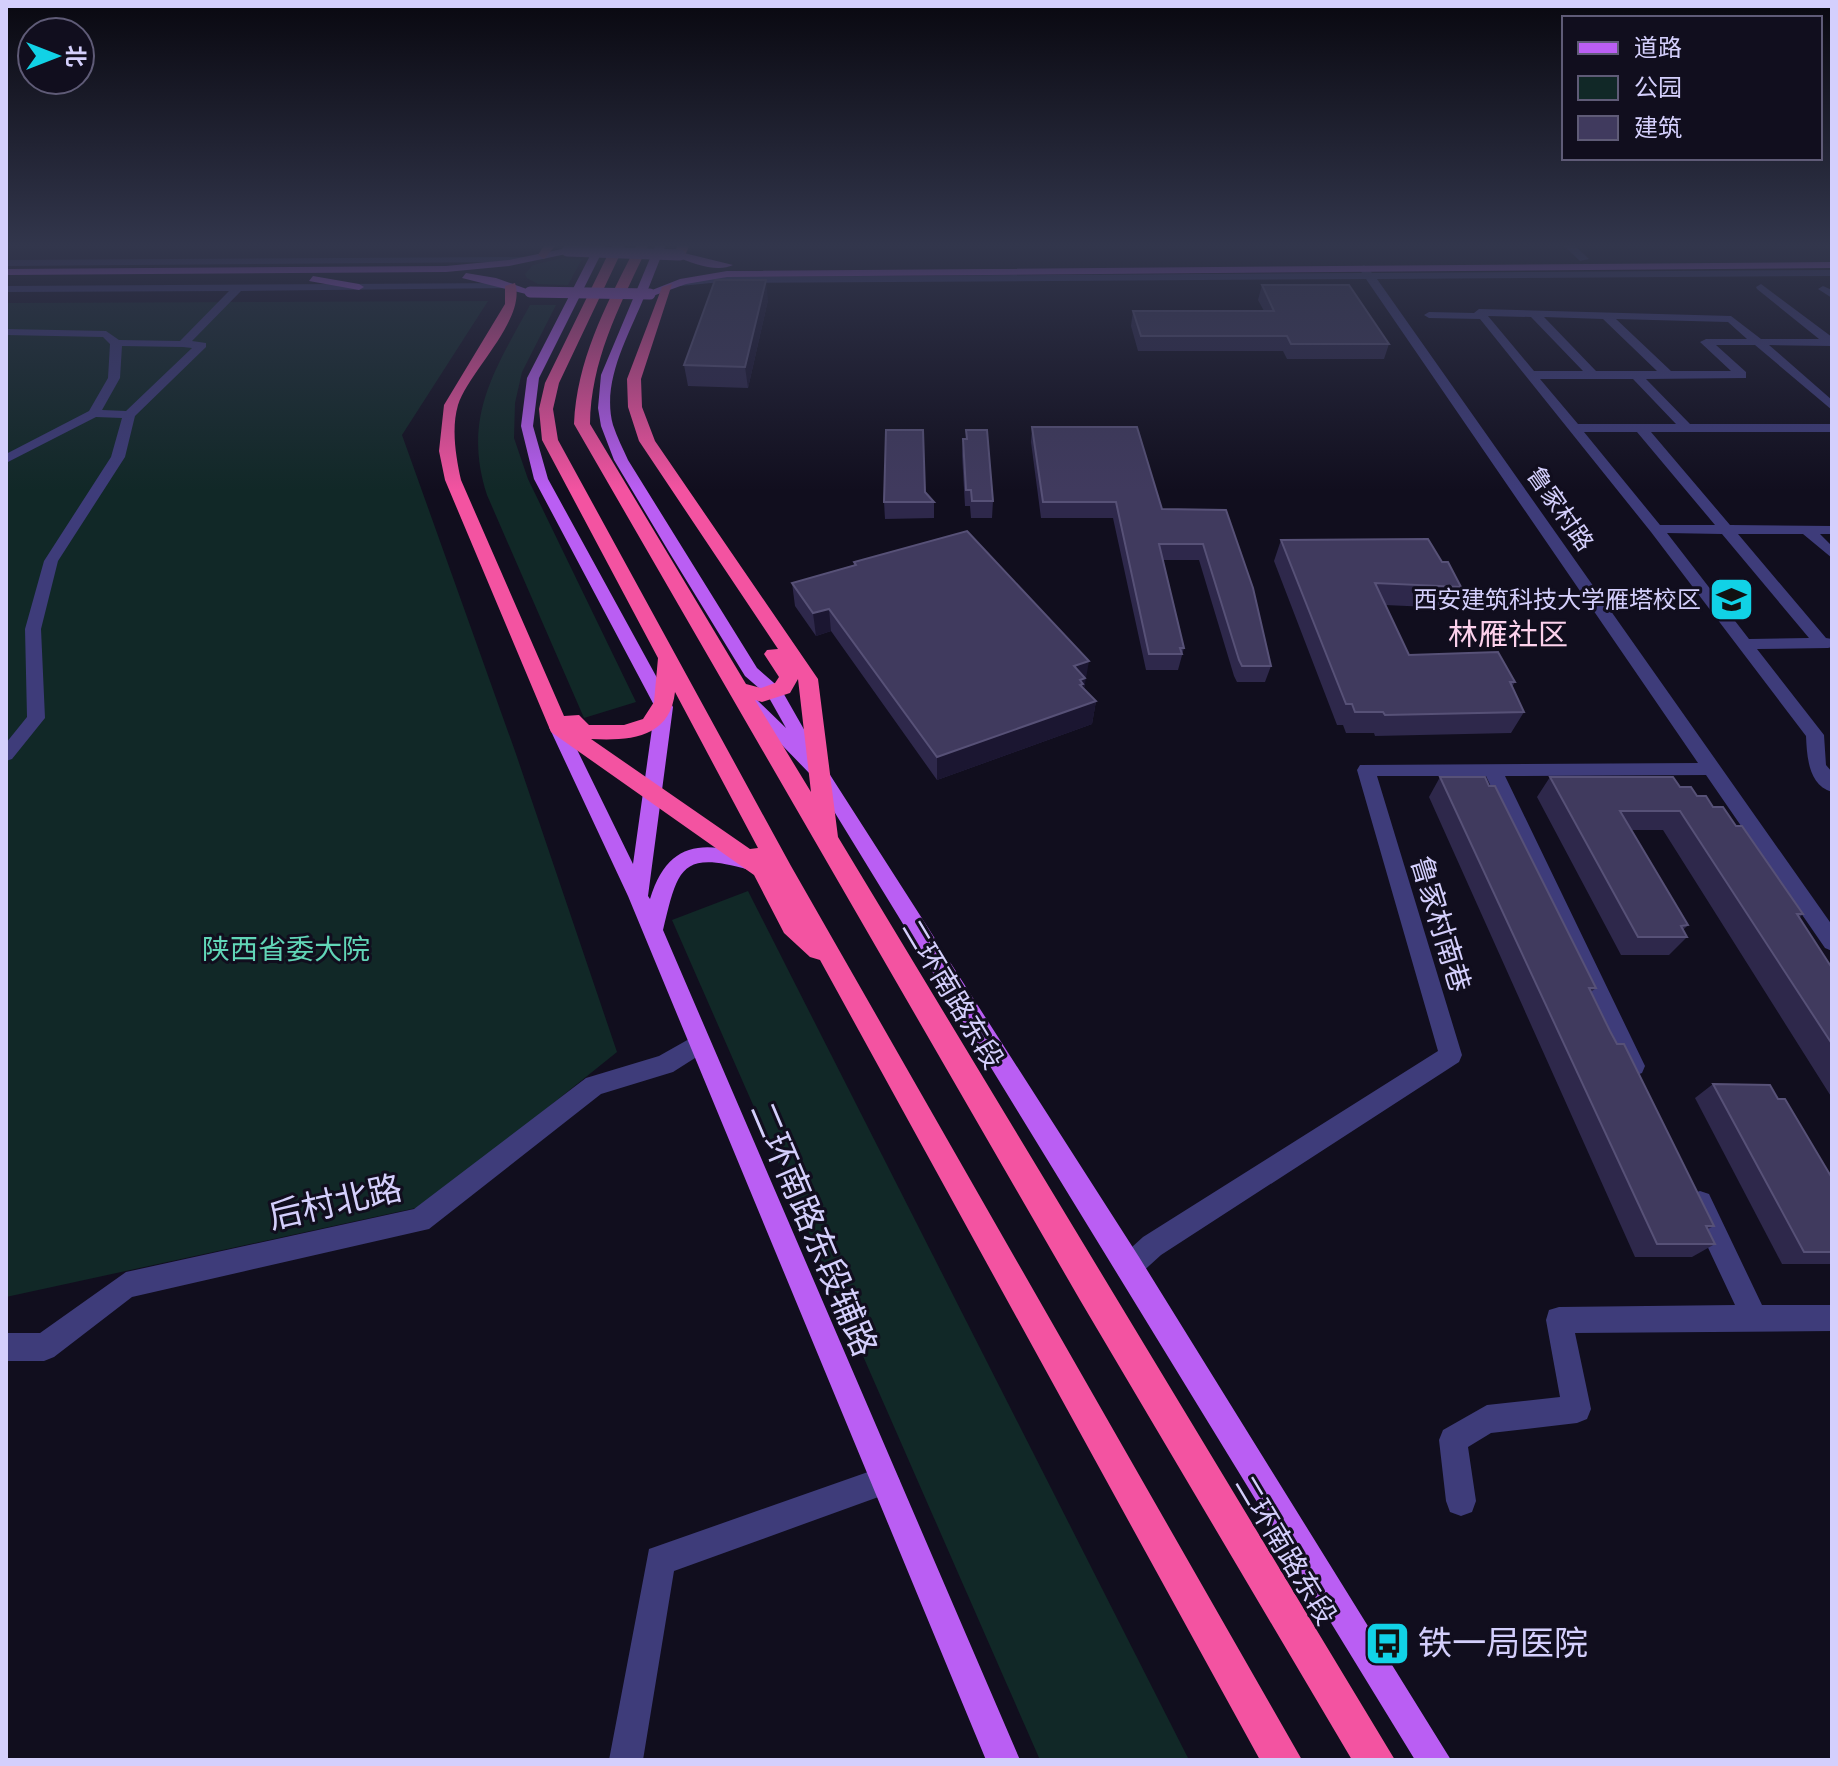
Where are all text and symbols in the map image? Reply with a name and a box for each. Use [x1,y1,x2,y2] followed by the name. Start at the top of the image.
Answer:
[16,16,96,96] north arrow
[1562,16,1822,160] legend
[1634,32,1682,63] text: 道路
[62,45,90,67] text: 北
[1634,72,1682,103] text: 公园
[1634,112,1682,143] text: 建筑
[1520,461,1601,557] street label: 鲁家村路
[1708,576,1756,624] school or university icon: 西安建筑科技大学雁塔校区
[1413,584,1701,615] place label: 西安建筑科技大学雁塔校区
[1448,614,1568,653] district label: 林雁社区
[1403,851,1480,996] street label: 鲁家村南巷
[894,912,1013,1075] street label: 二环南路东段
[202,930,370,967] park label: 陕西省委大院
[742,1095,888,1362] street label: 二环南路东段辅路
[264,1164,406,1238] street label: 后村北路
[1227,1468,1346,1631] street label: 二环南路东段
[1363,1619,1411,1667] bus stop icon: 铁一局医院
[1418,1620,1588,1664] place label: 铁一局医院

